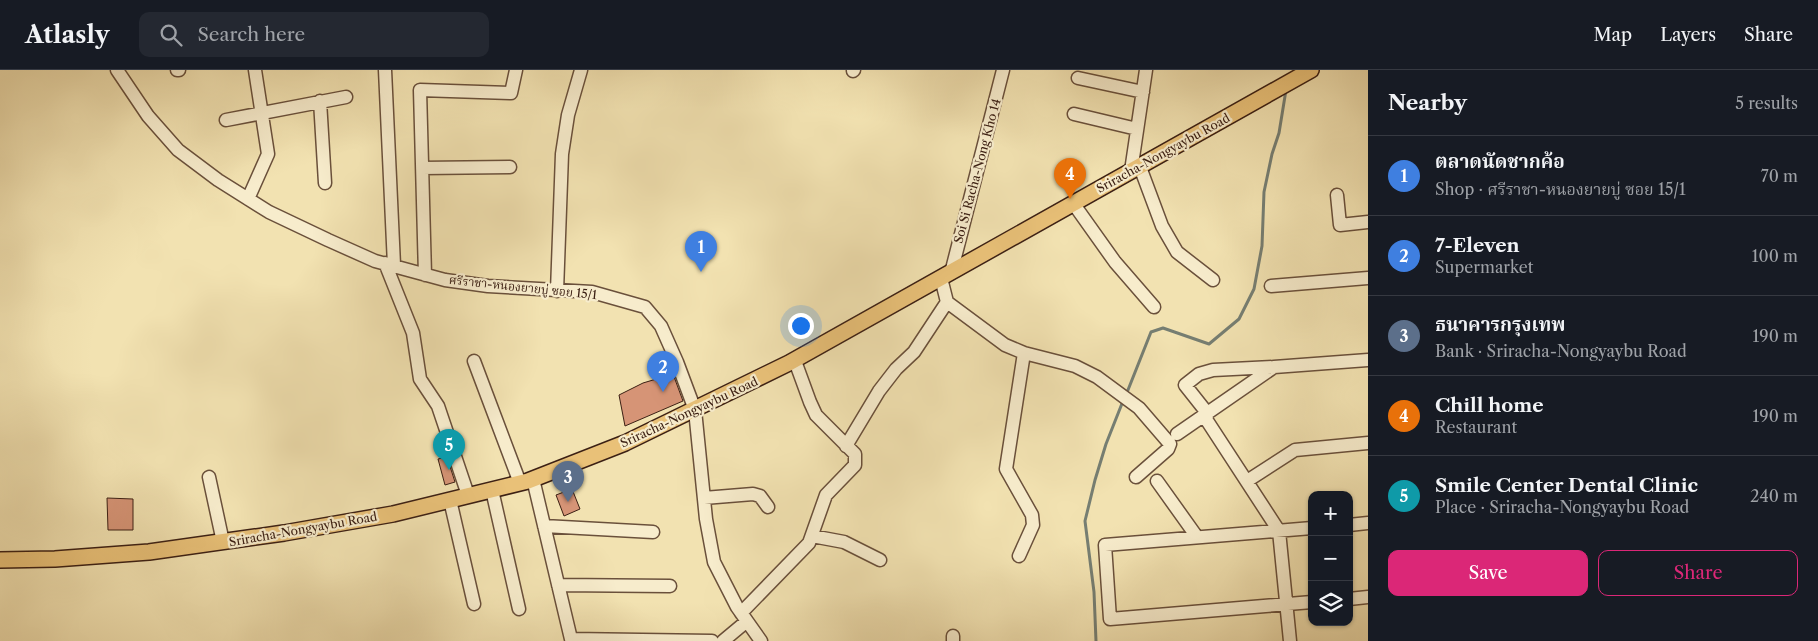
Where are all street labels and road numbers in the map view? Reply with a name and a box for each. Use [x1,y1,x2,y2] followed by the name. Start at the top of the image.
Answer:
[950,97,1004,245] street label: Soi Si Racha-Nong Kho 14
[1094,110,1233,196] street label: Sriracha-Nongyaybu Road
[448,272,598,303] street label: ศรีราชา-หนองยายบู่ ซอย 15/1
[618,373,761,451] street label: Sriracha-Nongyaybu Road
[228,508,379,549] street label: Sriracha-Nongyaybu Road

